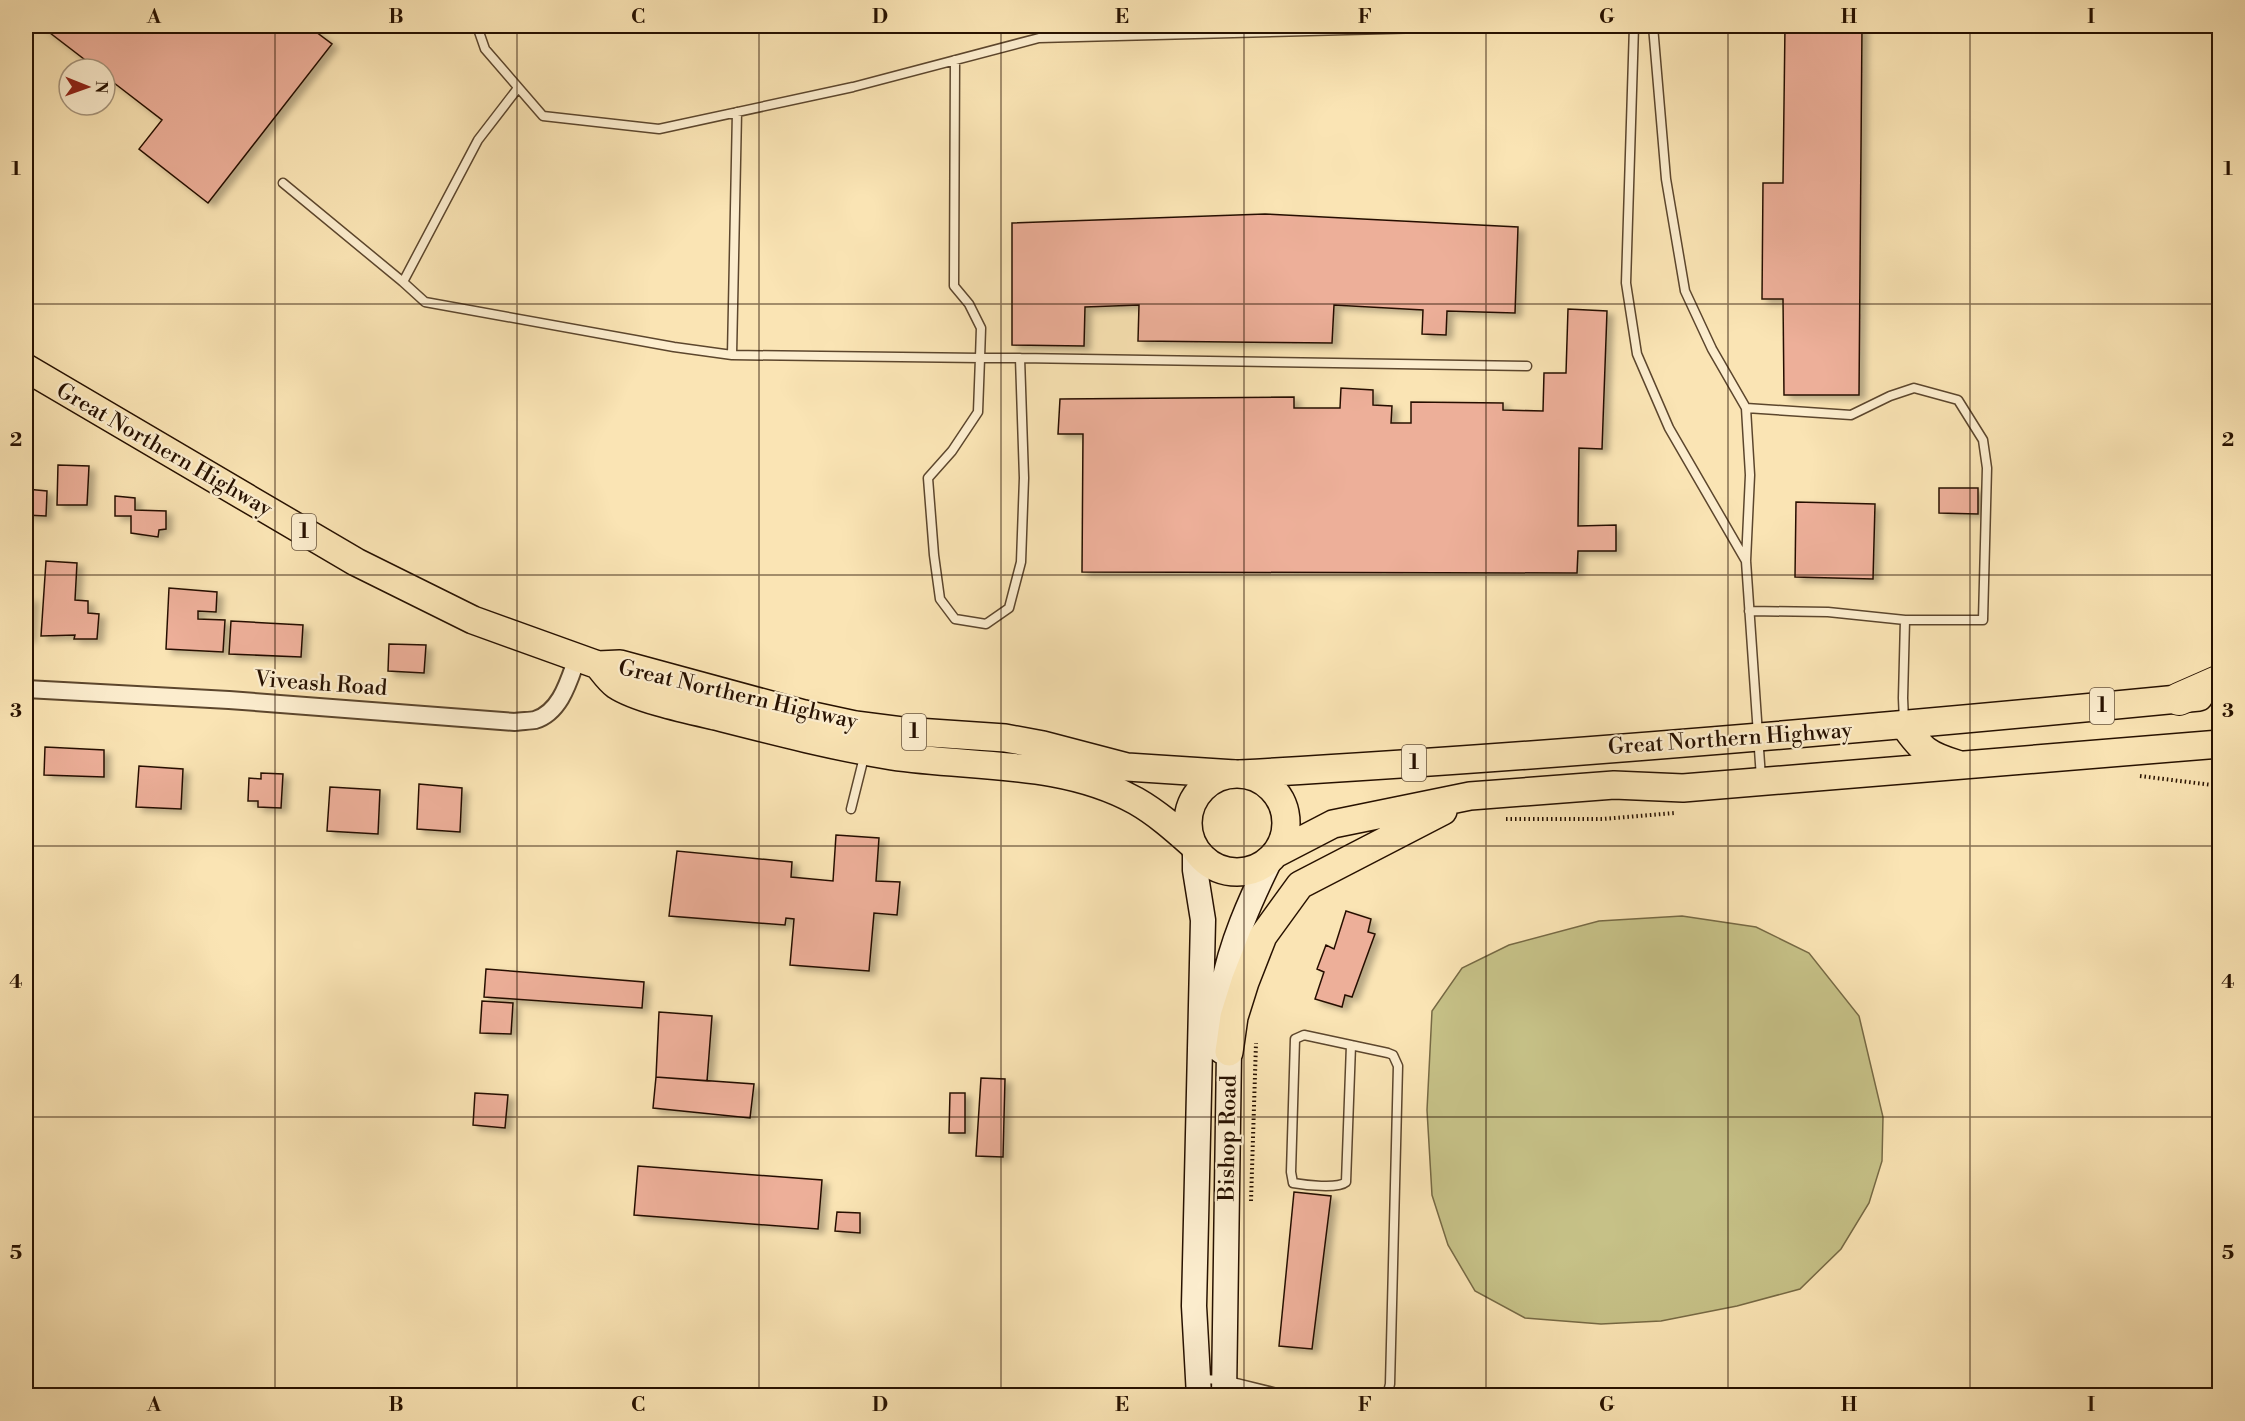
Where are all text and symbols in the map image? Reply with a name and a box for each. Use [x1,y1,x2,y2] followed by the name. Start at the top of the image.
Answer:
[146,5,162,30] text: A
[388,5,404,30] text: B
[631,5,645,30] text: C
[872,5,888,30] text: D
[1115,5,1129,30] text: E
[1358,5,1372,30] text: F
[1599,5,1615,30] text: G
[1841,5,1858,30] text: H
[2087,5,2095,30] text: I
[57,57,117,117] north arrow
[91,81,111,94] text: N
[11,157,21,182] text: 1
[2223,157,2233,182] text: 1
[51,377,277,523] street label: Great Northern Highway
[10,428,22,453] text: 2
[2222,428,2234,453] text: 2
[292,514,316,550] road number: 1
[616,654,861,736] street label: Great Northern Highway
[253,666,389,702] street label: Viveash Road
[2090,688,2114,724] road number: 1
[10,699,22,724] text: 3
[2222,699,2234,724] text: 3
[902,714,926,750] road number: 1
[1607,717,1853,761] street label: Great Northern Highway
[1402,745,1426,781] road number: 1
[9,970,23,995] text: 4
[2221,970,2235,995] text: 4
[1213,1074,1243,1202] street label: Bishop Road
[10,1241,22,1266] text: 5
[2222,1241,2234,1266] text: 5
[146,1393,162,1418] text: A
[388,1393,404,1418] text: B
[631,1393,645,1418] text: C
[872,1393,888,1418] text: D
[1115,1393,1129,1418] text: E
[1358,1393,1372,1418] text: F
[1599,1393,1615,1418] text: G
[1841,1393,1858,1418] text: H
[2087,1393,2095,1418] text: I

